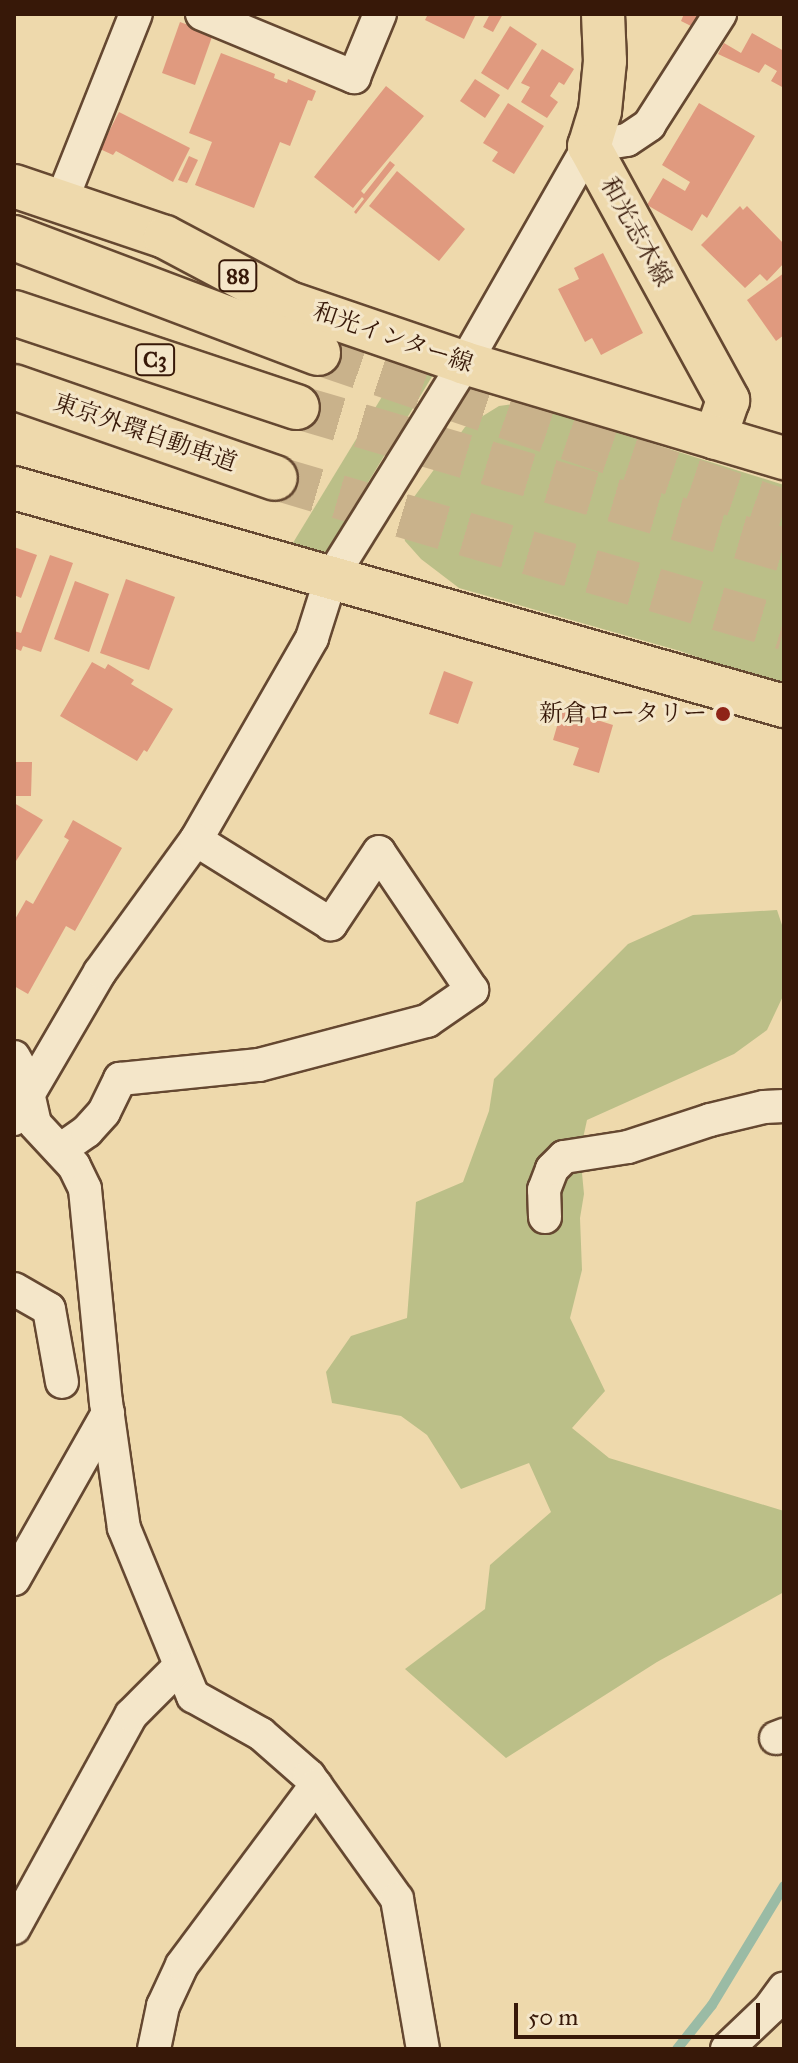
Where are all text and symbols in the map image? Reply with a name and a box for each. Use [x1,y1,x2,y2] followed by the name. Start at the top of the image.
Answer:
[594,173,678,291] street label: 和光志木線
[218,258,258,294] road number: 88
[309,297,477,379] street label: 和光インター線
[135,342,175,378] road number: C3
[50,388,240,478] street label: 東京外環自動車道
[539,700,707,728] place label: 新倉ロータリー
[714,705,732,723] marker: 新倉ロータリー
[518,1987,764,2037] scale bar
[528,2002,578,2032] text: 50 m

